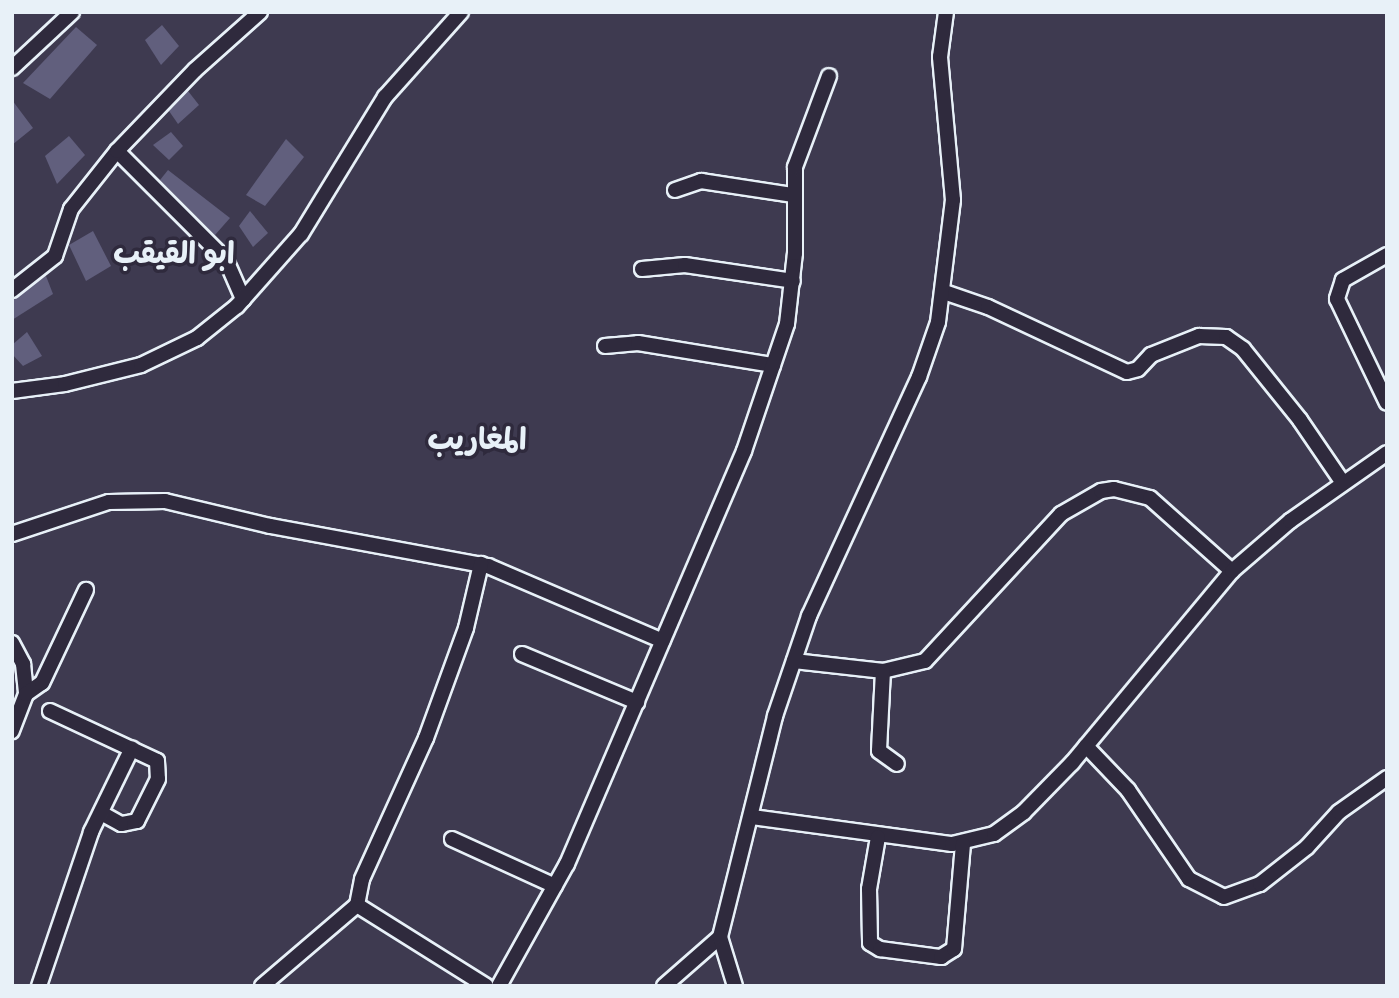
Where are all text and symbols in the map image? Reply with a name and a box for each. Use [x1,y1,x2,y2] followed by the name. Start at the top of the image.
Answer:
[113,238,235,274] district label: ابو القيقب
[427,424,527,460] district label: المغاريب

